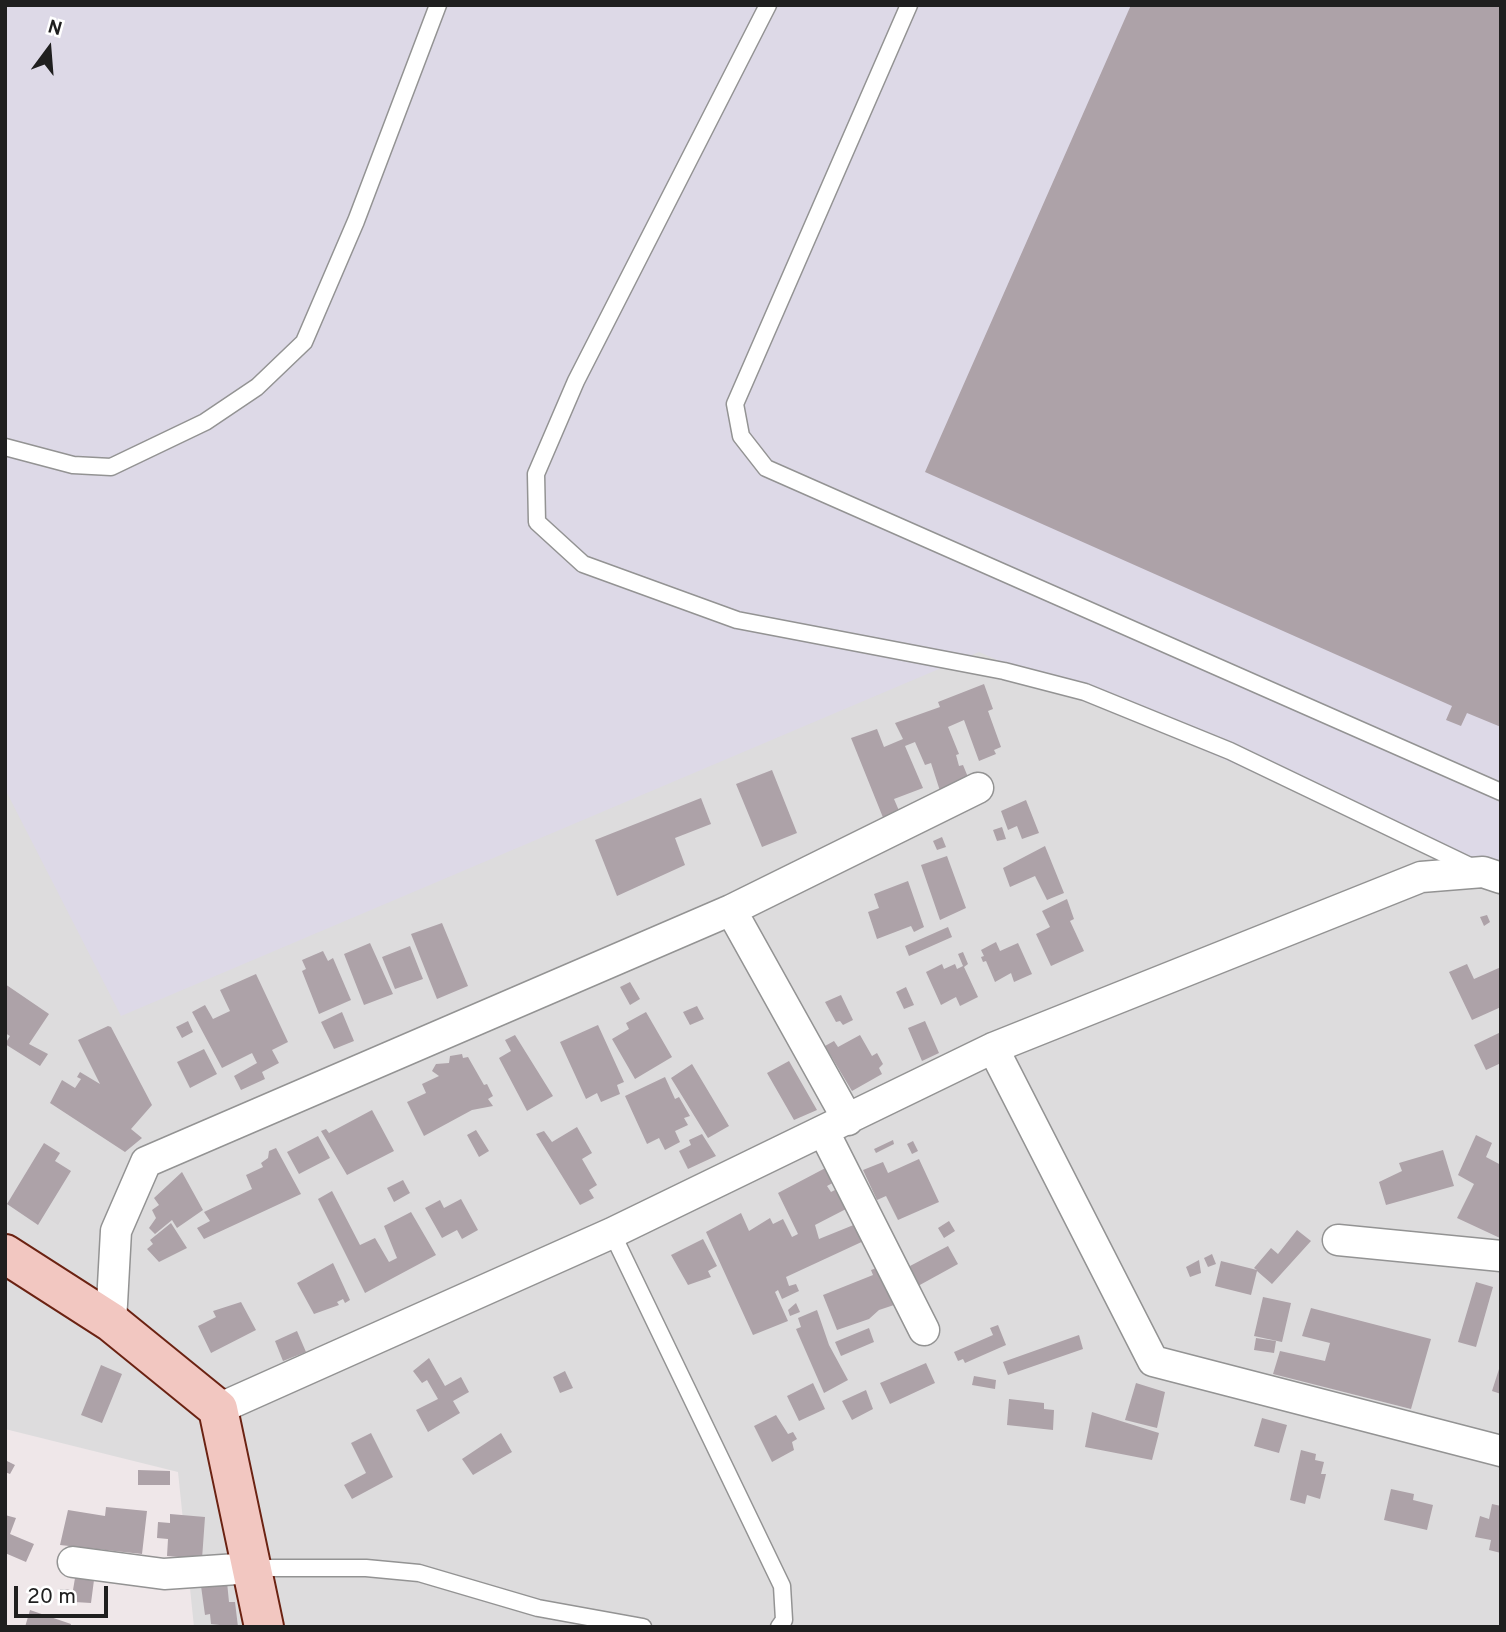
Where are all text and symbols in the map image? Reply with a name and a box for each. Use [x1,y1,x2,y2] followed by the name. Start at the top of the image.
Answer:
[14,14,84,84] north arrow
[45,15,65,42] text: N
[18,1572,112,1616] scale bar
[27,1584,76,1611] text: 20 m

